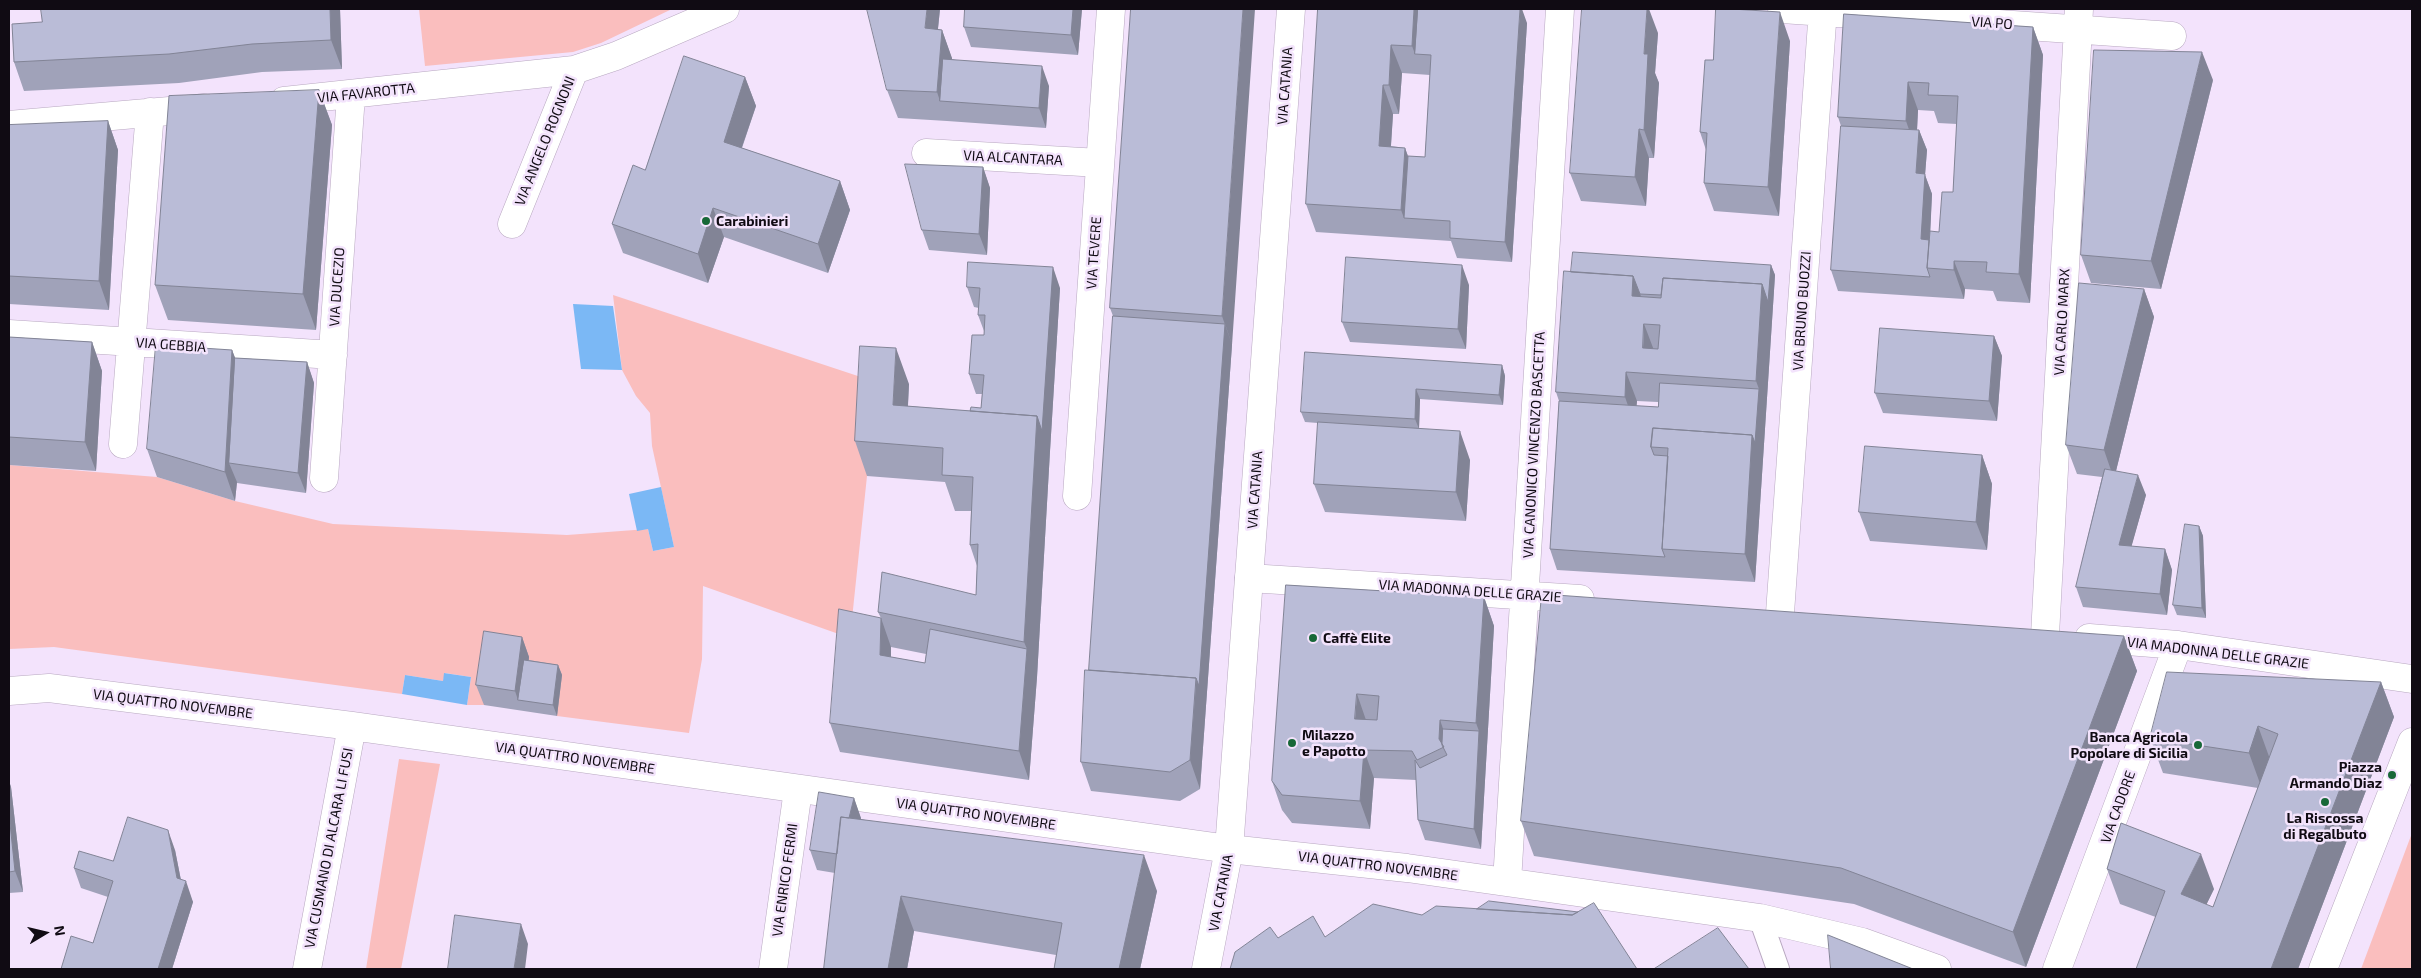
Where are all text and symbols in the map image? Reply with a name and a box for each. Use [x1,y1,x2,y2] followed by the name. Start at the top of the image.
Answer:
[1971,13,2013,33] street label: VIA PO
[1274,46,1296,126] street label: VIA CATANIA
[511,74,579,208] street label: VIA ANGELO ROGNONI
[316,80,416,106] street label: VIA FAVAROTTA
[963,147,1063,169] street label: VIA ALCANTARA
[716,213,788,229] place label: Carabinieri
[700,215,712,227] marker: Carabinieri
[1083,216,1105,290] street label: VIA TEVERE
[326,247,348,327] street label: VIA DUCEZIO
[1789,251,1815,371] street label: VIA BRUNO BUOZZI
[2051,268,2073,376] street label: VIA CARLO MARX
[1520,331,1548,559] street label: VIA CANONICO VINCENZO BASCETTA
[135,334,207,356] street label: VIA GEBBIA
[1244,450,1266,530] street label: VIA CATANIA
[1378,576,1562,606] street label: VIA MADONNA DELLE GRAZIE
[1323,630,1391,646] place label: Caffè Elite
[1307,632,1319,644] marker: Caffè Elite
[2126,633,2310,673] street label: VIA MADONNA DELLE GRAZIE
[92,686,254,722] street label: VIA QUATTRO NOVEMBRE
[1302,727,1366,760] place label: Milazzo e Papotto
[2070,729,2188,762] place label: Banca Agricola Popolare di Sicilia
[1286,737,1298,749] marker: Milazzo e Papotto
[494,738,656,778] street label: VIA QUATTRO NOVEMBRE
[2192,739,2204,751] marker: Banca Agricola Popolare di Sicilia
[301,746,357,950] street label: VIA CUSMANO DI ALCARA LI FUSI
[2290,759,2382,792] place label: Piazza Armando Diaz
[2097,768,2139,846] street label: VIA CADORE
[2386,769,2398,781] marker: Piazza Armando Diaz
[895,794,1057,834] street label: VIA QUATTRO NOVEMBRE
[2319,796,2331,808] marker: La Riscossa di Regalbuto
[2283,810,2367,842] place label: La Riscossa di Regalbuto
[769,822,801,938] street label: VIA ENRICO FERMI
[1297,848,1459,884] street label: VIA QUATTRO NOVEMBRE
[1205,853,1237,933] street label: VIA CATANIA
[20,908,70,958] north arrow
[51,924,69,937] text: N

